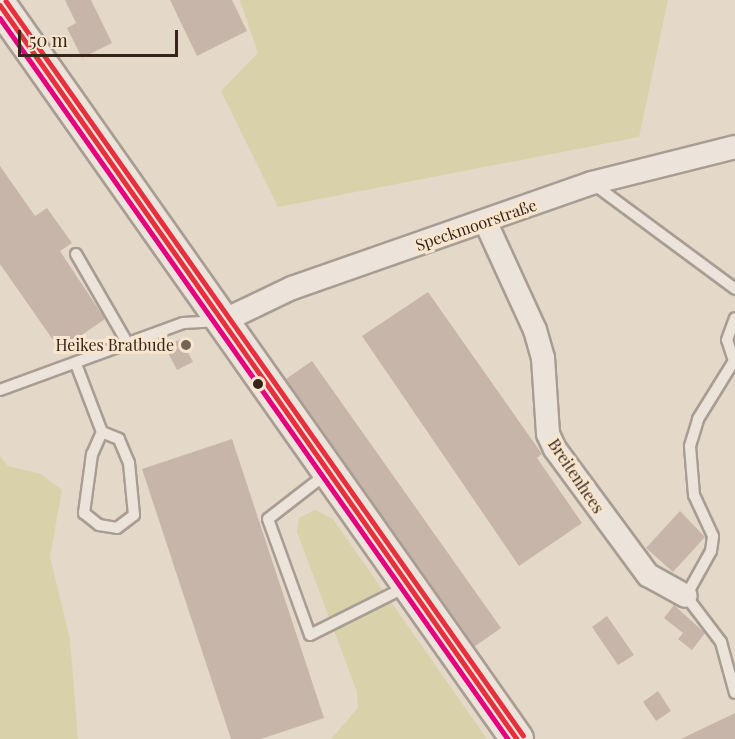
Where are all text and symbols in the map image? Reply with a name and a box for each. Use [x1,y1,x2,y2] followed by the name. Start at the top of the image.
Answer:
[21,18,182,56] scale bar
[29,28,68,52] text: 50 m
[413,195,539,255] street label: Speckmoorstraße
[55,335,174,355] place label: Heikes Bratbude
[179,338,193,352] marker: Heikes Bratbude
[252,378,264,390] unlabelled marker
[544,435,608,517] street label: Breitenhees

